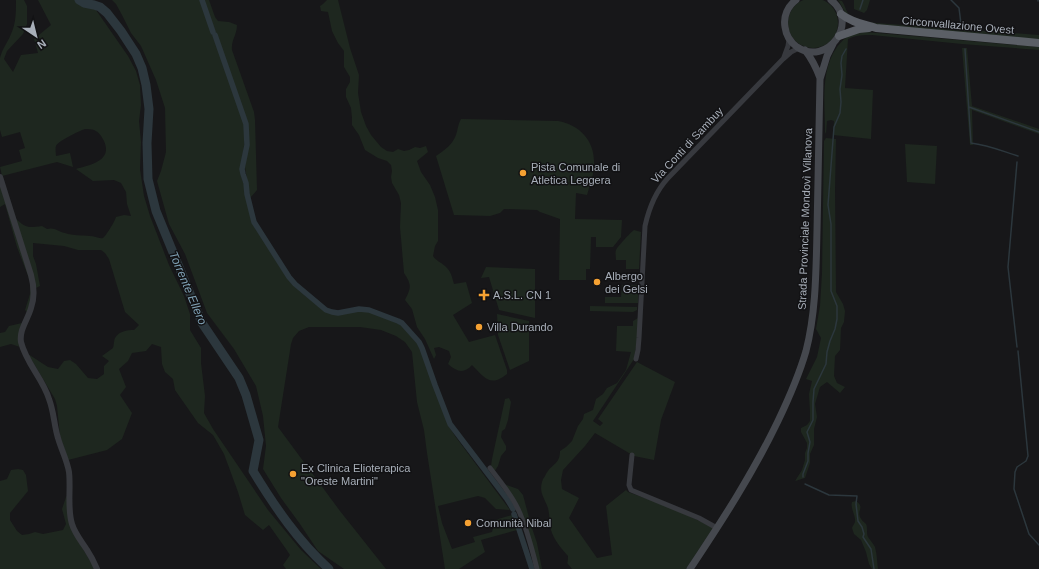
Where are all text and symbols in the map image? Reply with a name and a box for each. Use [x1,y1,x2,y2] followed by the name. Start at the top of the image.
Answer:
[901,14,1015,36] street label: Circonvallazione Ovest
[16,16,56,56] north arrow
[35,37,48,51] text: N
[649,104,726,185] street label: Via Conti di Sambuy
[796,127,814,310] street label: Strada Provinciale Mondovì Villanova
[531,161,620,186] place label: Pista Comunale di Atletica Leggera
[518,168,528,178] marker: Pista Comunale di Atletica Leggera
[166,249,210,327] water label: Torrente Ellero
[605,270,648,295] place label: Albergo dei Gelsi
[592,277,602,287] marker: Albergo dei Gelsi
[478,289,490,301] marker: A.S.L. CN 1
[493,289,551,301] place label: A.S.L. CN 1
[487,321,553,333] place label: Villa Durando
[474,322,484,332] marker: Villa Durando
[301,462,411,487] place label: Ex Clinica Elioterapica "Oreste Martini"
[288,469,298,479] marker: Ex Clinica Elioterapica "Oreste Martini"
[476,517,551,529] place label: Comunità Nibal
[463,518,473,528] marker: Comunità Nibal

